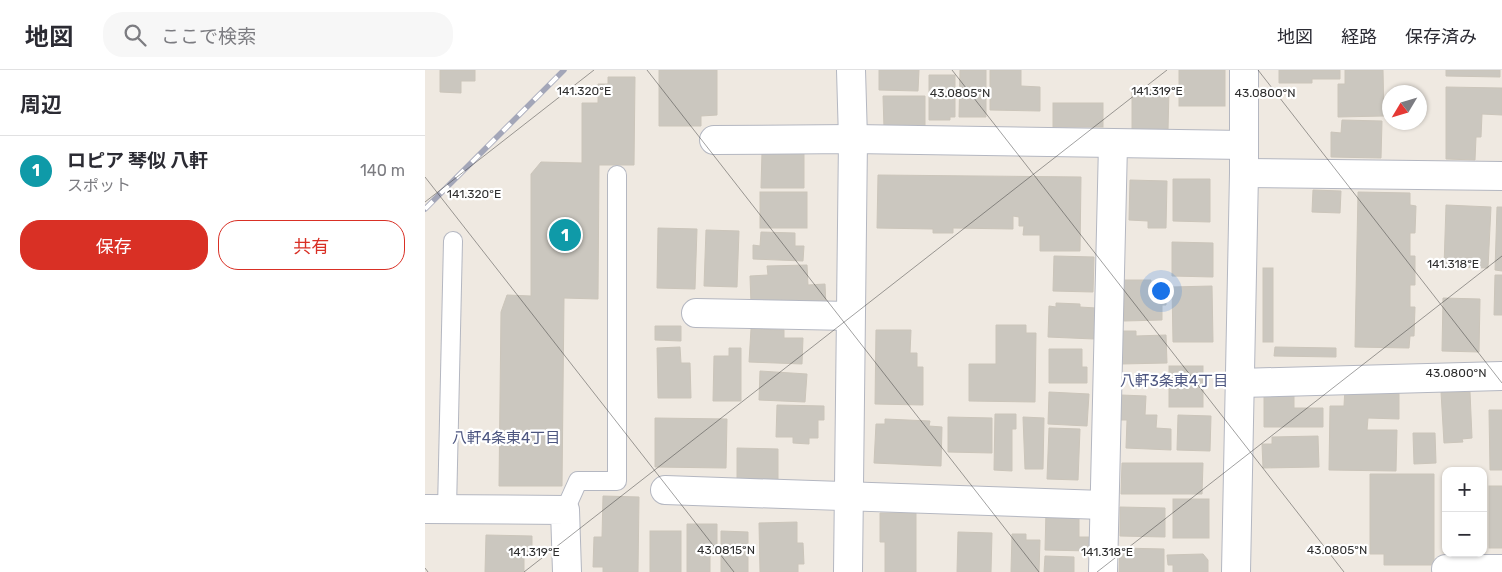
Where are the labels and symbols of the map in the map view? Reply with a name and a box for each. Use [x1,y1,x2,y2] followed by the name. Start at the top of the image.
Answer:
[557,84,611,98] text: 141.320°E
[1131,84,1183,98] text: 141.319°E
[1382,85,1427,130] north arrow
[930,86,990,100] text: 43.0805°N
[1235,86,1296,100] text: 43.0800°N
[447,187,501,201] text: 141.320°E
[549,216,581,254] pin: 1
[1427,257,1479,271] text: 141.318°E
[1148,278,1174,304] your location
[1426,366,1487,380] text: 43.0800°N
[1120,372,1228,390] district label: 八軒3条東4丁目
[452,429,560,447] district label: 八軒4条東4丁目
[697,543,755,557] text: 43.0815°N
[1307,543,1367,557] text: 43.0805°N
[508,545,560,559] text: 141.319°E
[1081,545,1133,559] text: 141.318°E

